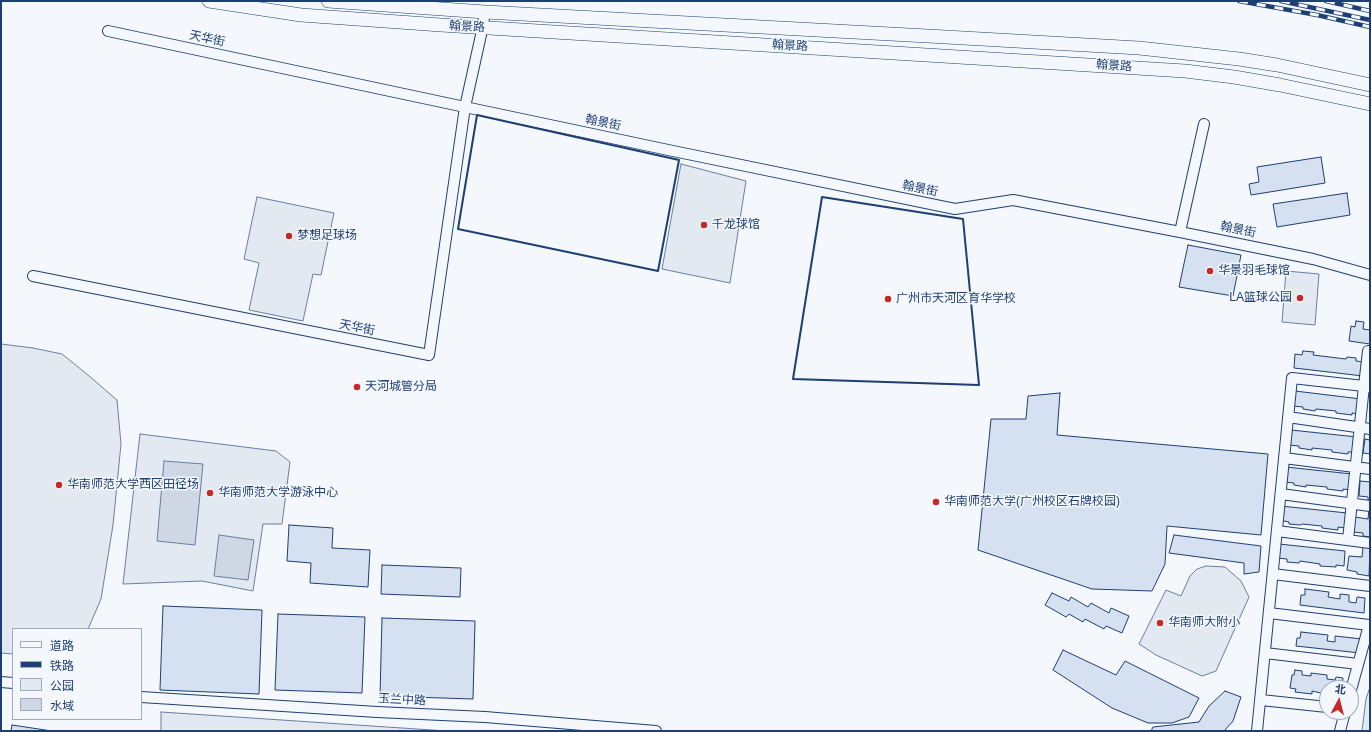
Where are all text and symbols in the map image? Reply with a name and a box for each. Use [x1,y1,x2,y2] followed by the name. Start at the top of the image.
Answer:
[449,19,485,35] street label: 翰景路
[188,28,226,50] street label: 天华街
[772,38,808,54] street label: 翰景路
[1096,58,1132,74] street label: 翰景路
[584,112,622,134] street label: 翰景街
[901,178,939,200] street label: 翰景街
[712,218,760,232] place label: 千龙球馆
[1219,219,1257,241] street label: 翰景街
[699,220,709,230] marker: 千龙球馆
[297,229,357,243] place label: 梦想足球场
[284,231,294,241] marker: 梦想足球场
[1218,264,1290,278] place label: 华景羽毛球馆
[1205,266,1215,276] marker: 华景羽毛球馆
[1229,291,1292,305] place label: LA篮球公园
[896,292,1016,306] place label: 广州市天河区育华学校
[1295,293,1305,303] marker: LA篮球公园
[883,294,893,304] marker: 广州市天河区育华学校
[338,317,376,339] street label: 天华街
[365,380,437,394] place label: 天河城管分局
[352,382,362,392] marker: 天河城管分局
[67,478,199,492] place label: 华南师范大学西区田径场
[54,480,64,490] marker: 华南师范大学西区田径场
[218,486,338,500] place label: 华南师范大学游泳中心
[205,488,215,498] marker: 华南师范大学游泳中心
[944,495,1120,509] place label: 华南师范大学(广州校区石牌校园)
[931,497,941,507] marker: 华南师范大学(广州校区石牌校园)
[1168,616,1240,630] place label: 华南师大附小
[1155,618,1165,628] marker: 华南师大附小
[12,628,142,720] legend
[50,639,74,653] text: 道路
[50,659,74,673] text: 铁路
[50,679,74,693] text: 公园
[1319,680,1359,720] north arrow
[1334,682,1347,696] text: 北
[378,692,426,708] street label: 玉兰中路
[50,699,74,713] text: 水域

